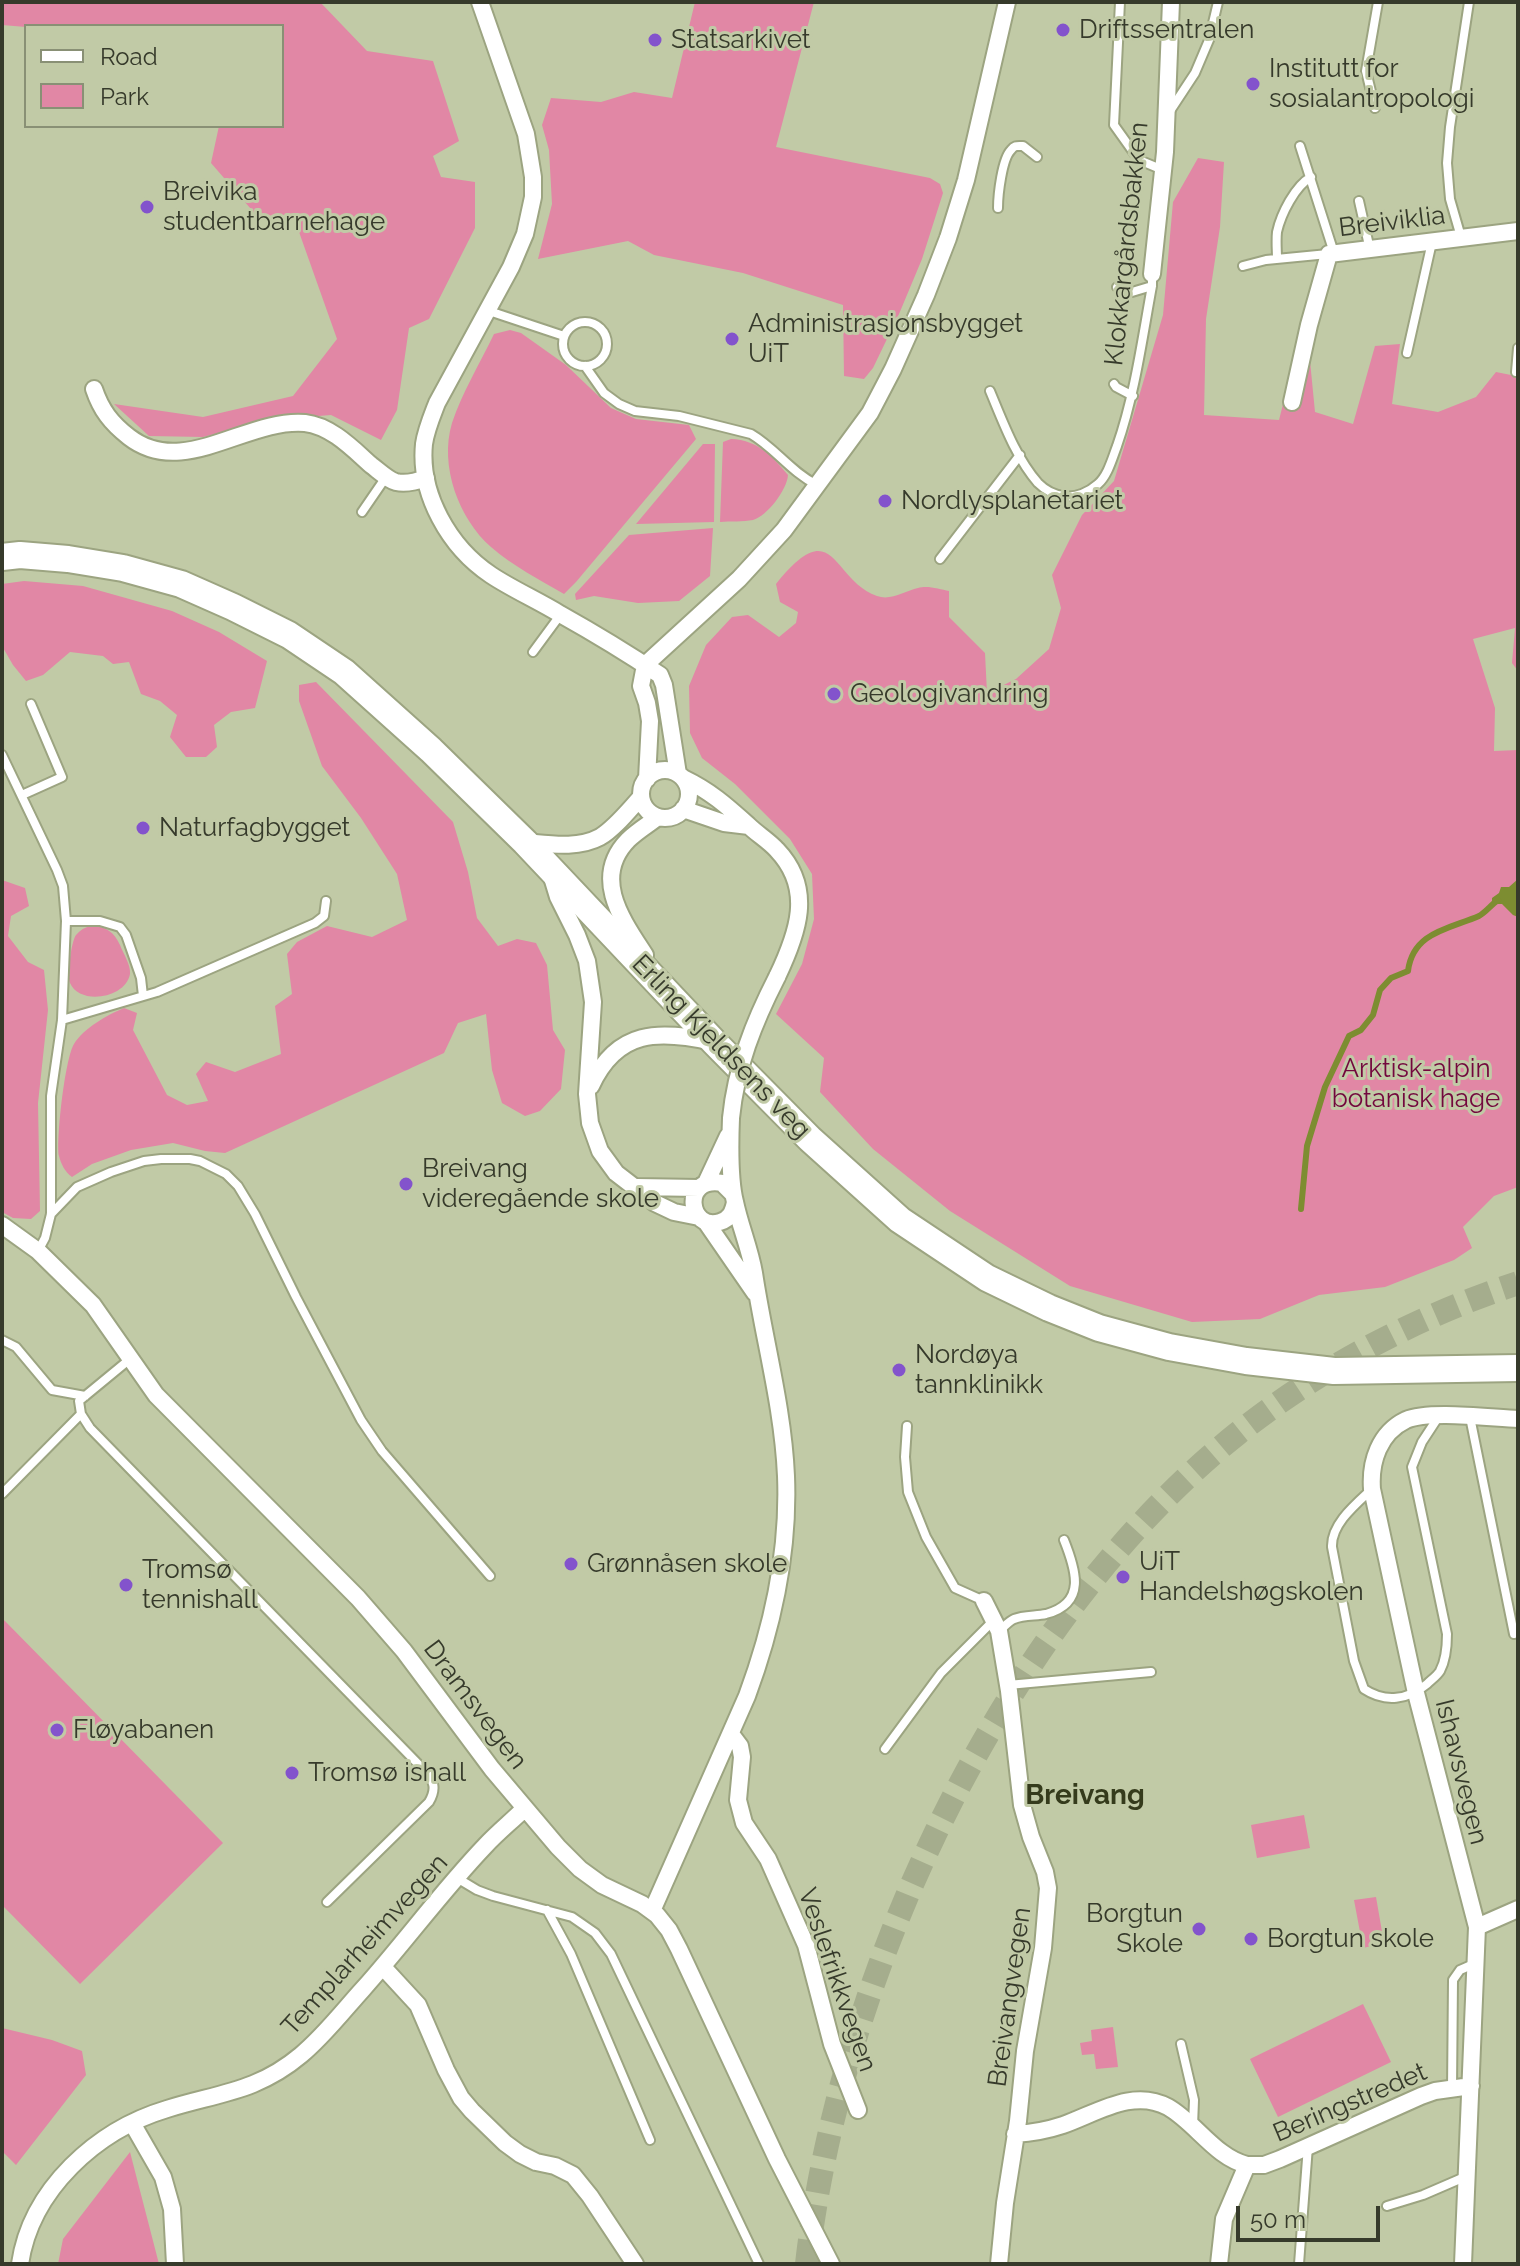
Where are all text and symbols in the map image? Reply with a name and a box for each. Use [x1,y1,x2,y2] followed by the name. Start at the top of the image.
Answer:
[1079,14,1255,46] place label: Driftssentralen
[1054,21,1072,39] marker: Driftssentralen
[24,24,284,128] legend
[671,24,811,56] place label: Statsarkivet
[646,31,664,49] marker: Statsarkivet
[100,42,158,71] text: Road
[1269,53,1474,114] place label: Institutt for sosialantropologi
[1244,75,1262,93] marker: Institutt for sosialantropologi
[100,82,149,111] text: Park
[1099,121,1155,367] street label: Klokkargårdsbakken
[163,176,385,238] place label: Breivika studentbarnehage
[138,198,156,216] marker: Breivika studentbarnehage
[1337,200,1447,244] street label: Breiviklia
[748,308,1023,370] place label: Administrasjonsbygget UiT
[723,330,741,348] marker: Administrasjonsbygget UiT
[901,485,1123,517] place label: Nordlysplanetariet
[876,492,894,510] marker: Nordlysplanetariet
[850,678,1049,710] place label: Geologivandring
[825,685,843,703] marker: Geologivandring
[159,812,350,844] place label: Naturfagbygget
[134,819,152,837] marker: Naturfagbygget
[625,949,817,1145] street label: Erling Kjeldsens veg
[1332,1053,1500,1114] park label: Arktisk-alpin botanisk hage
[422,1153,659,1214] place label: Breivang videregående skole
[397,1175,415,1193] marker: Breivang videregående skole
[915,1339,1043,1400] place label: Nordøya tannklinikk
[890,1361,908,1379] marker: Nordøya tannklinikk
[1139,1546,1364,1608] place label: UiT Handelshøgskolen
[587,1548,787,1580] place label: Grønnåsen skole
[142,1554,258,1616] place label: Tromsø tennishall
[562,1555,580,1573] marker: Grønnåsen skole
[1114,1568,1132,1586] marker: UiT Handelshøgskolen
[117,1576,135,1594] marker: Tromsø tennishall
[416,1634,534,1776] street label: Dramsvegen
[1428,1696,1494,1848] street label: Ishavsvegen
[73,1714,214,1746] place label: Fløyabanen
[48,1721,66,1739] marker: Fløyabanen
[308,1757,466,1789] place label: Tromsø ishall
[283,1764,301,1782] marker: Tromsø ishall
[1025,1779,1145,1813] district label: Breivang
[275,1848,455,2042] street label: Templarheimvegen
[791,1884,883,2076] street label: Veslefrikkvegen
[1086,1898,1183,1960] place label: Borgtun Skole
[982,1905,1038,2089] street label: Breivangvegen
[1190,1920,1208,1938] marker: Borgtun Skole
[1267,1923,1434,1955] place label: Borgtun skole
[1242,1930,1260,1948] marker: Borgtun skole
[1268,2057,1432,2149] street label: Beringstredet
[1240,2190,1384,2240] scale bar
[1250,2205,1306,2234] text: 50 m

